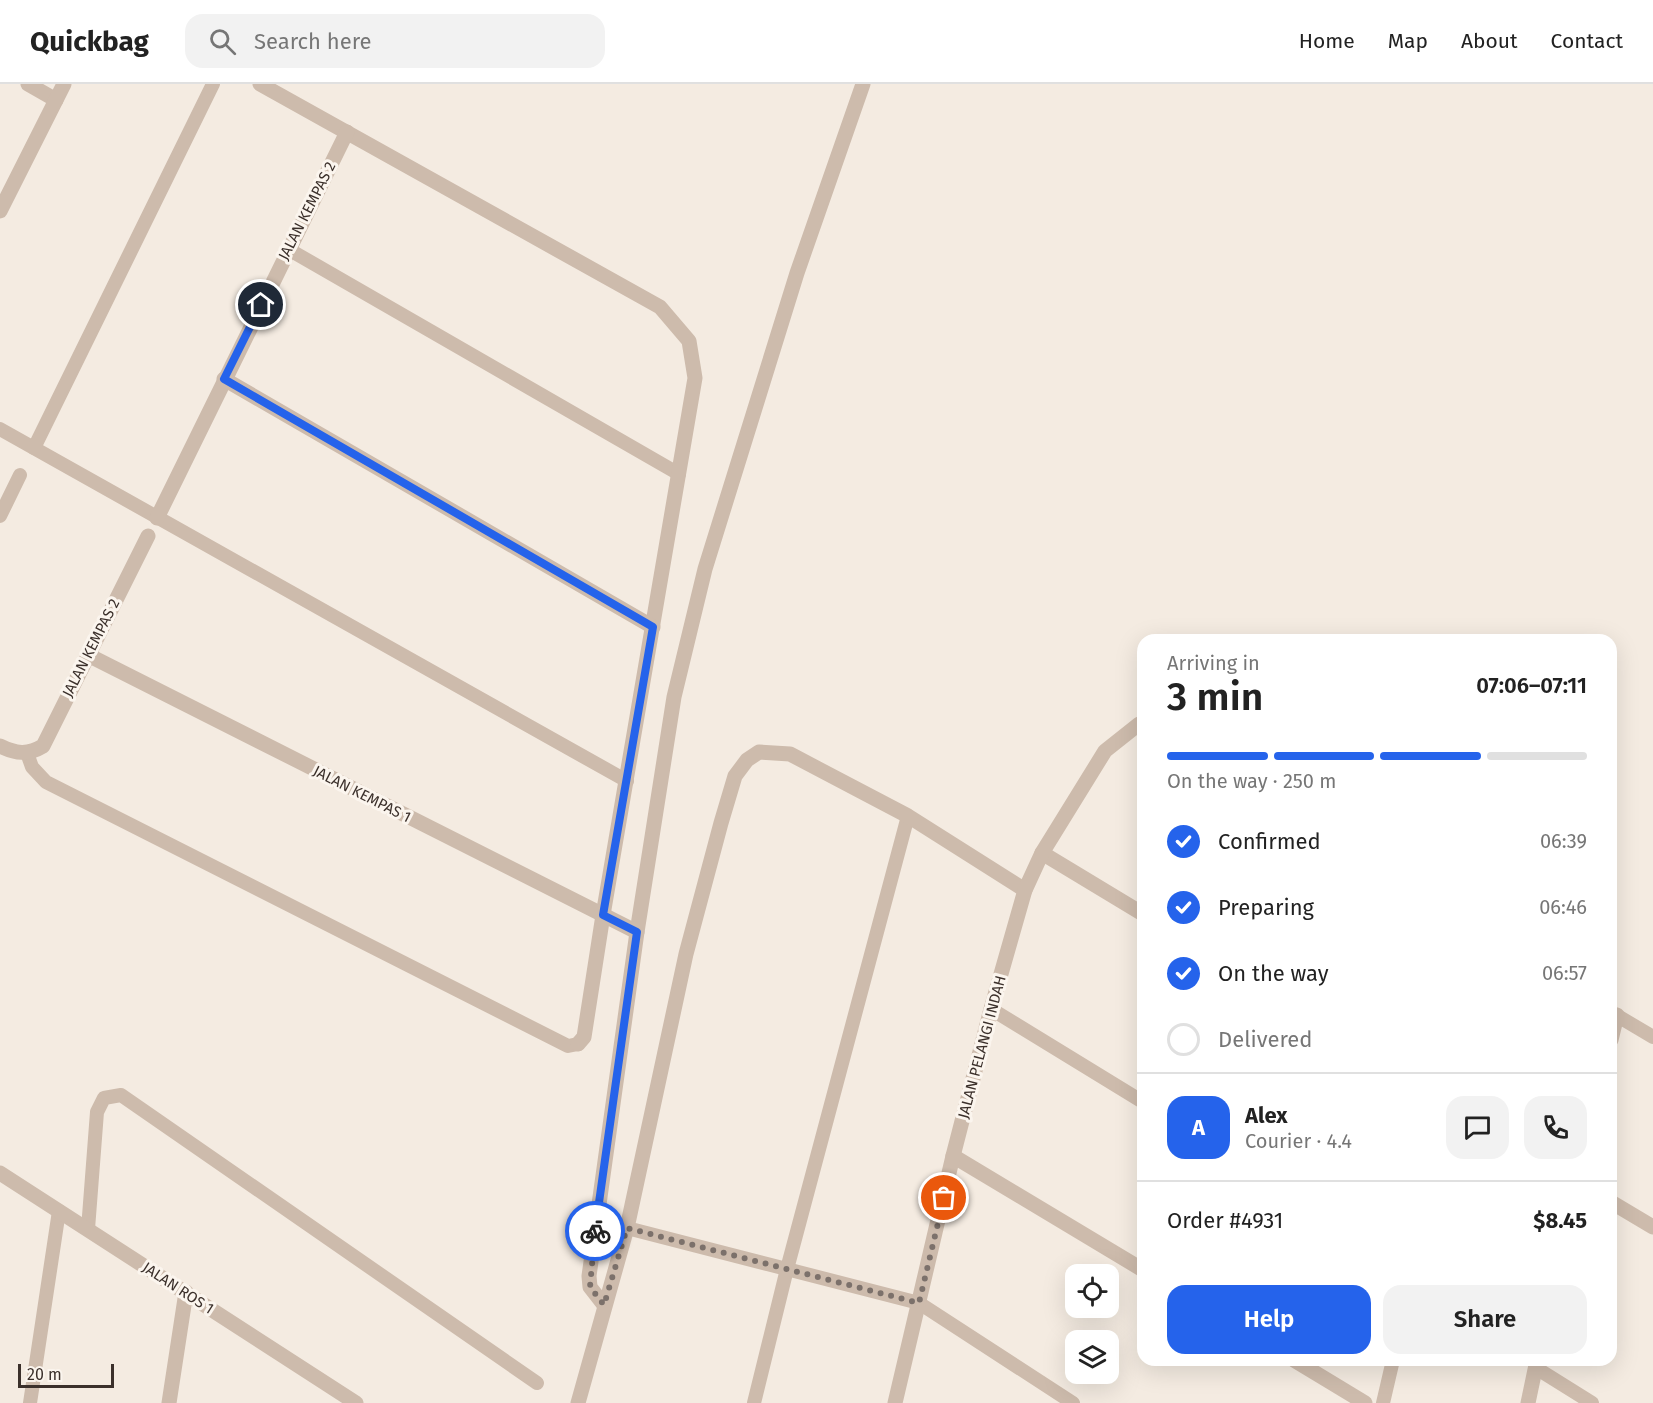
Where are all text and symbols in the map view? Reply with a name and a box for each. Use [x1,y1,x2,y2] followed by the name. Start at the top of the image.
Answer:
[185,14,605,68] search box
[30,25,149,58] text: Quickbag
[206,25,239,58] icon: search
[254,28,372,55] text: Search here
[1299,28,1355,54] text: Home
[1388,28,1428,54] text: Map
[1461,28,1518,54] text: About
[1551,28,1623,54] text: Contact
[274,159,340,263] street label: JALAN KEMPAS 2
[235,279,286,330] pin
[244,288,277,321] icon: home
[58,596,124,700] street label: JALAN KEMPAS 2
[1167,651,1260,675] text: Arriving in
[1476,672,1587,699] text: 07:06–07:11
[1167,674,1263,720] text: 3 min
[310,762,414,826] street label: JALAN KEMPAS 1
[1167,769,1336,793] text: On the way · 250 m
[1167,825,1200,858] icon: check
[1218,828,1321,855] text: Confirmed
[1540,829,1587,853] text: 06:39
[1167,891,1200,924] icon: check
[1218,894,1314,921] text: Preparing
[1539,895,1587,919] text: 06:46
[1167,957,1200,990] icon: check
[1218,960,1329,987] text: On the way
[1542,961,1587,985] text: 06:57
[954,974,1010,1120] street label: JALAN PELANGI INDAH
[1218,1026,1313,1053] text: Delivered
[1446,1096,1509,1159] button: chat
[1524,1096,1587,1159] button: phone
[1245,1102,1288,1129] text: Alex
[1192,1114,1205,1141] text: A
[1245,1129,1352,1153] text: Courier · 4.4
[918,1172,969,1223] pin
[927,1181,960,1214] icon: bag
[565,1201,625,1261] courier
[1167,1207,1283,1234] text: Order #4931
[1533,1207,1587,1234] text: $8.45
[579,1215,612,1248] icon: bike
[139,1258,217,1318] street label: JALAN ROS 1
[1065,1264,1119,1384] map controls
[1065,1264,1119,1318] button: locate
[1167,1285,1371,1354] button: Help
[1383,1285,1587,1354] button: Share
[1065,1330,1119,1384] button: layers
[18,1361,114,1388] scale bar
[27,1365,62,1384] text: 20 m

